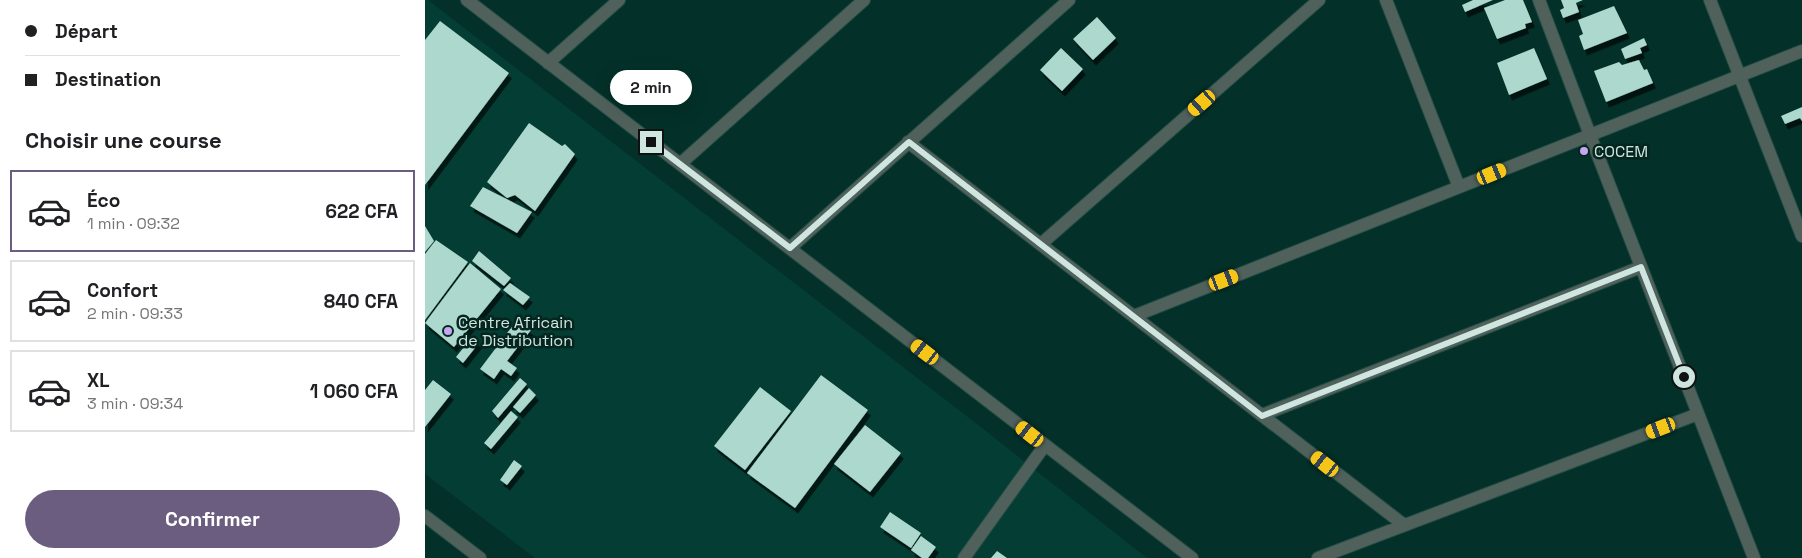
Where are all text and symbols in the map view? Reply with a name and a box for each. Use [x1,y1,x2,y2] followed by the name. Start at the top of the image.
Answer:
[55,19,118,44] text: Départ
[55,67,161,92] text: Destination
[610,70,692,104] callout: 2 min
[630,77,672,98] text: 2 min
[1185,87,1218,119] car
[25,126,222,154] text: Choisir une course
[640,131,662,153] route end
[1594,141,1648,162] place label: COCEM
[1578,145,1590,157] marker: COCEM
[1475,161,1508,187] car
[87,188,120,213] text: Éco
[27,189,72,234] icon: car
[325,199,398,224] text: 622 CFA
[87,213,180,234] text: 1 min · 09:32
[1207,268,1240,292] car
[87,278,158,303] text: Confort
[27,279,72,324] icon: car
[324,289,398,314] text: 840 CFA
[87,303,183,324] text: 2 min · 09:33
[458,312,573,351] place label: Centre Africain de Distribution
[442,325,454,337] marker: Centre Africain de Distribution
[908,337,941,367] car
[1673,366,1695,388] route start
[87,368,110,393] text: XL
[27,369,72,414] icon: car
[310,379,398,404] text: 1 060 CFA
[87,393,183,414] text: 3 min · 09:34
[1644,416,1677,440] car
[1013,419,1046,449] car
[1308,449,1341,479] car
[25,490,400,548] button: Confirmer

